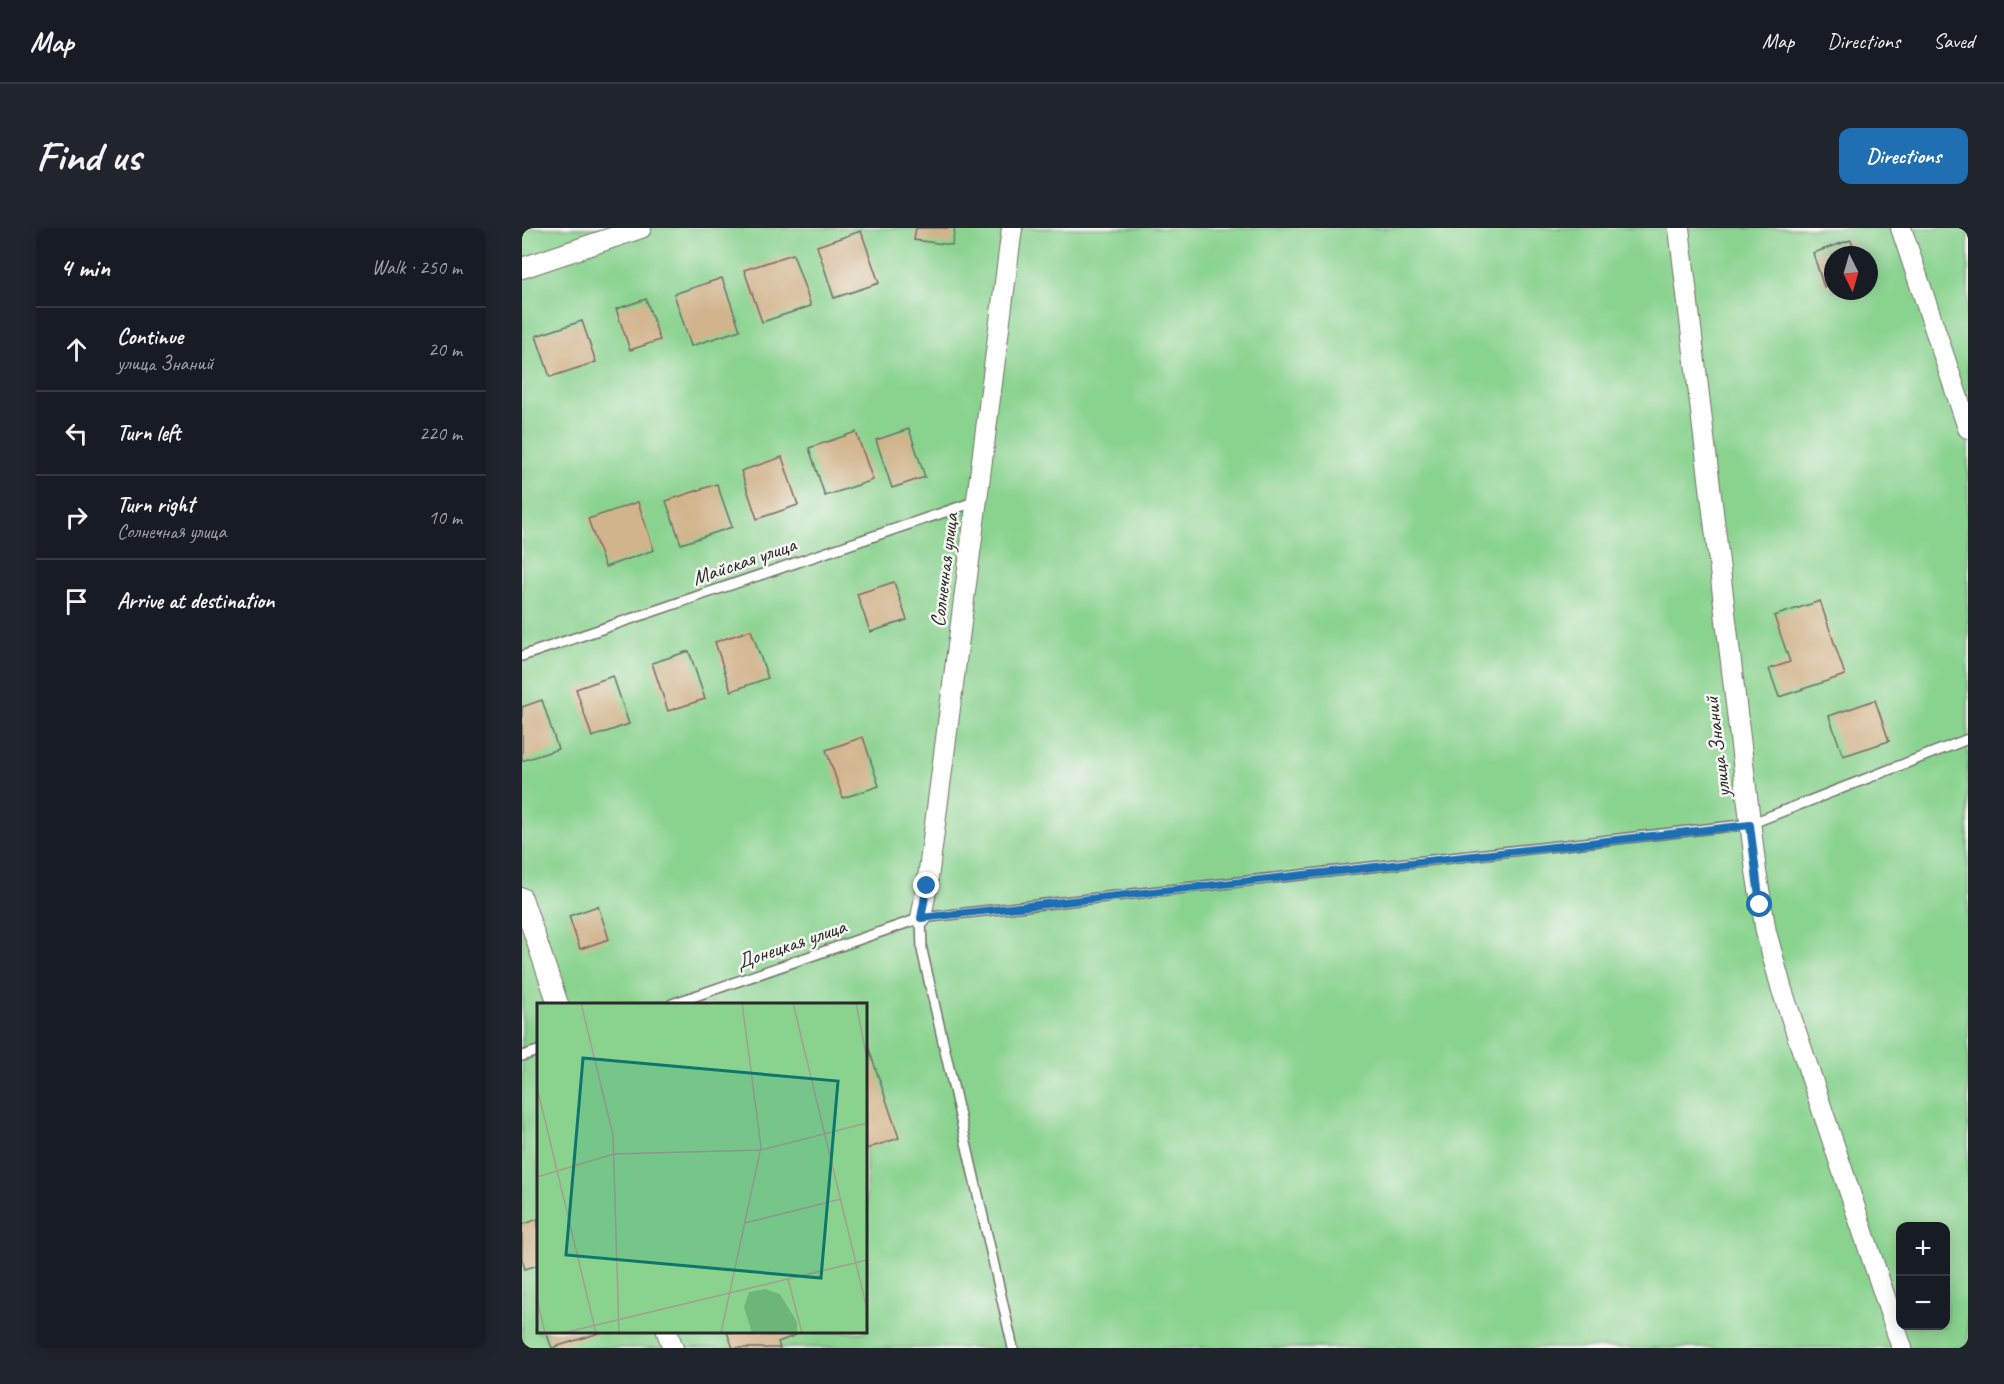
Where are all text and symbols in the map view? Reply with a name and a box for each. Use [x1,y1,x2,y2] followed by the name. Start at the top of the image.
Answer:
[30,24,73,59] text: Map
[1762,28,1794,54] text: Map
[1827,28,1900,54] text: Directions
[1933,28,1974,54] text: Saved
[1839,128,1968,184] button: Directions
[36,130,141,183] text: Find us
[1824,246,1878,300] north arrow
[60,251,110,284] text: 4 min
[372,255,462,280] text: Walk · 250 m
[117,323,183,351] text: Continue
[60,333,93,366] icon: ahead
[428,337,462,362] text: 20 m
[117,351,214,376] text: улица Знаний
[60,417,93,450] icon: left
[117,419,181,447] text: Turn left
[419,421,462,446] text: 220 m
[117,491,194,519] text: Turn right
[60,501,93,534] icon: right
[428,505,462,530] text: 10 m
[924,510,964,628] street label: Солнечная улица
[117,519,226,544] text: Солнечная улица
[689,531,801,591] street label: Майская улица
[60,585,93,618] icon: arrive
[117,587,274,615] text: Arrive at destination
[1698,694,1736,801] street label: улица Знаний
[913,872,939,898] route end
[1746,891,1772,917] route start
[733,913,851,975] street label: Донецкая улица
[537,1003,867,1333] inset map
[1896,1222,1950,1330] map controls
[1896,1222,1950,1276] button: +
[1896,1276,1950,1330] button: −

